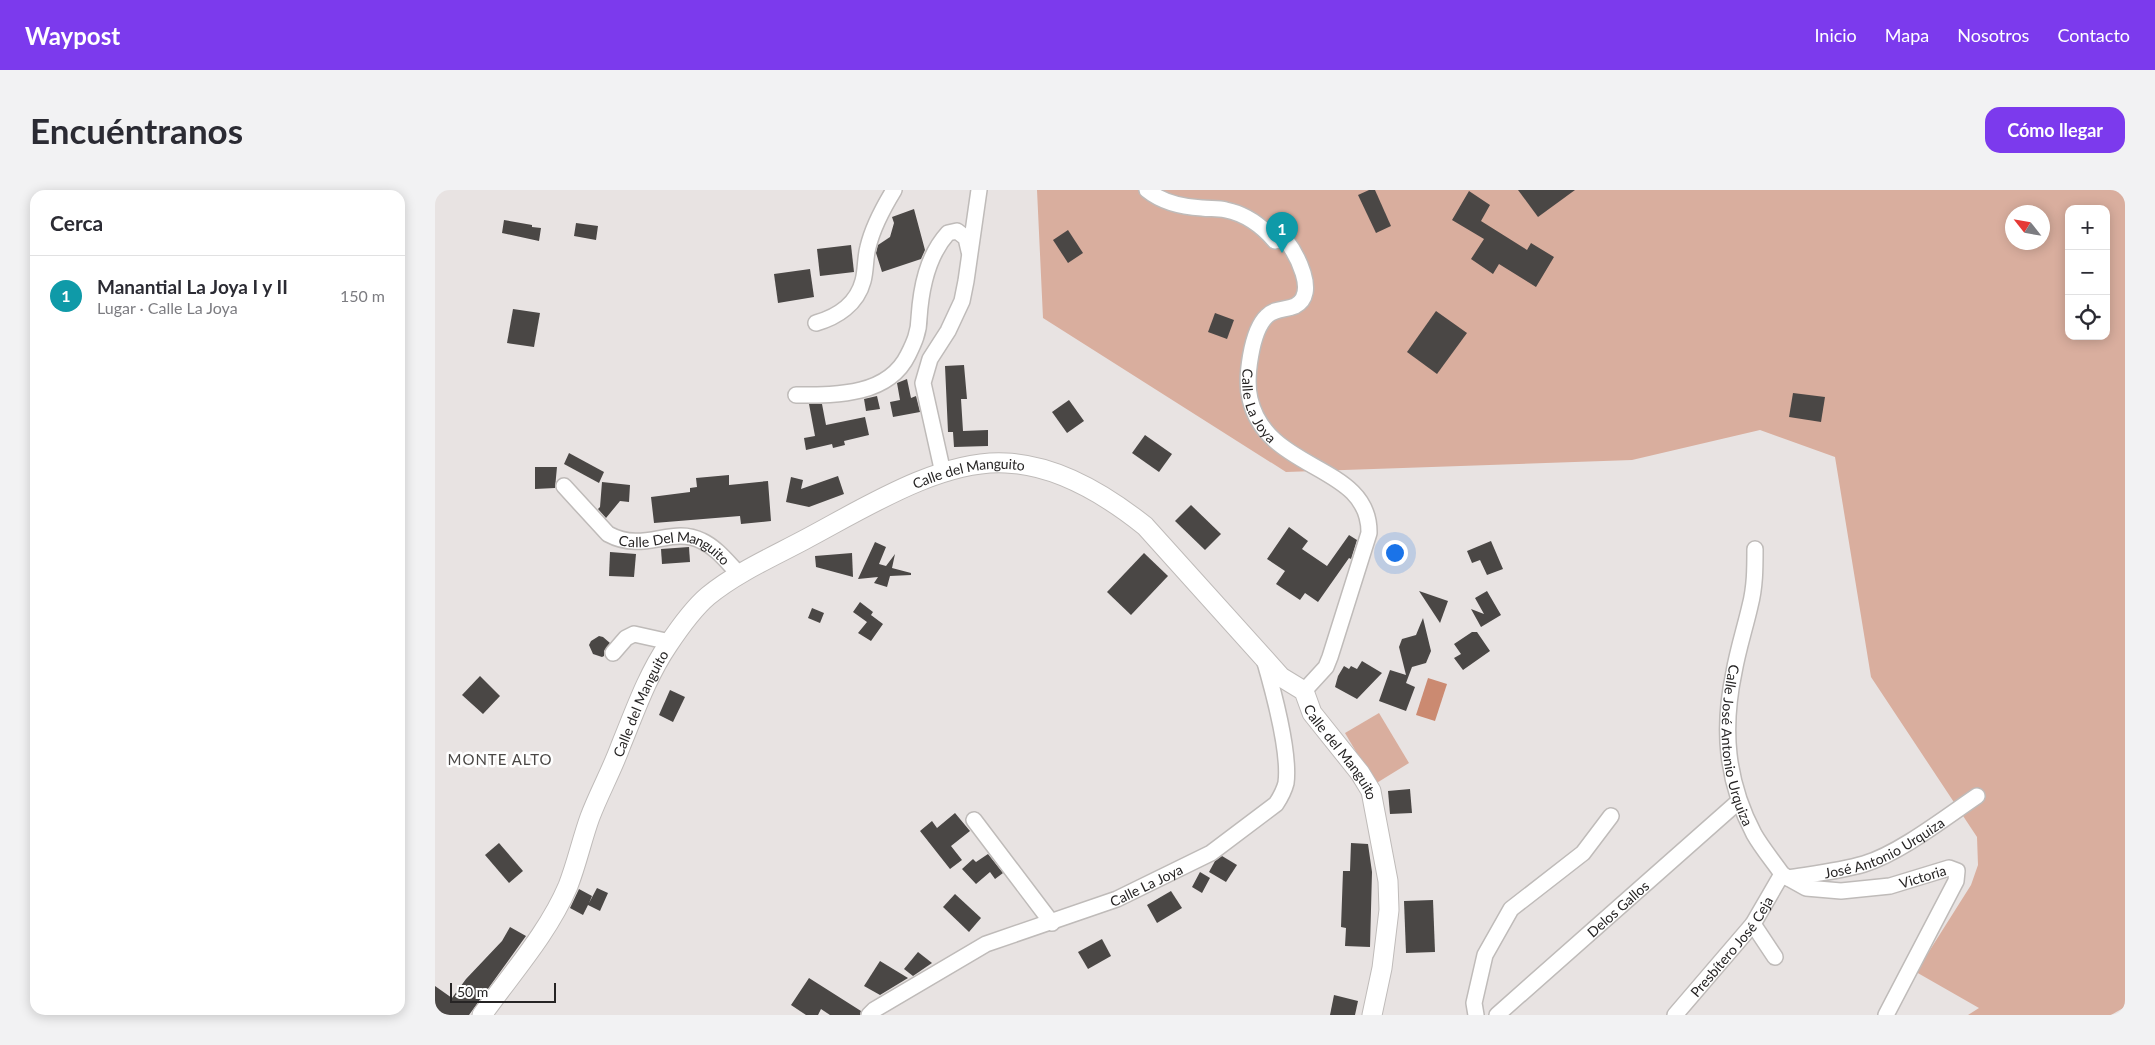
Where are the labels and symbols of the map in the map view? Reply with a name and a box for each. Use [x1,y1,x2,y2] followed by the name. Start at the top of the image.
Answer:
[2005,205,2050,250] north arrow
[1266,212,1298,253] pin: 1
[1240,368,1280,446] street label: Calle La Joya
[910,454,1026,492] street label: Calle del Manguito
[617,527,734,568] street label: Calle Del Manguito
[1382,540,1408,566] your location
[609,647,671,759] street label: Calle del Manguito
[1719,663,1757,828] street label: Calle José Antonio Urquiza
[1301,702,1381,801] street label: Calle del Manguito
[447,750,553,768] district label: MONTE ALTO
[1823,813,1947,881] street label: José Antonio Urquiza
[1108,860,1185,909] street label: Calle La Joya
[1897,861,1948,891] street label: Victoria
[1583,877,1652,940] street label: Delos Gallos
[1686,893,1776,1000] street label: Presbítero José Ceja
[450,980,556,1003] scale bar

